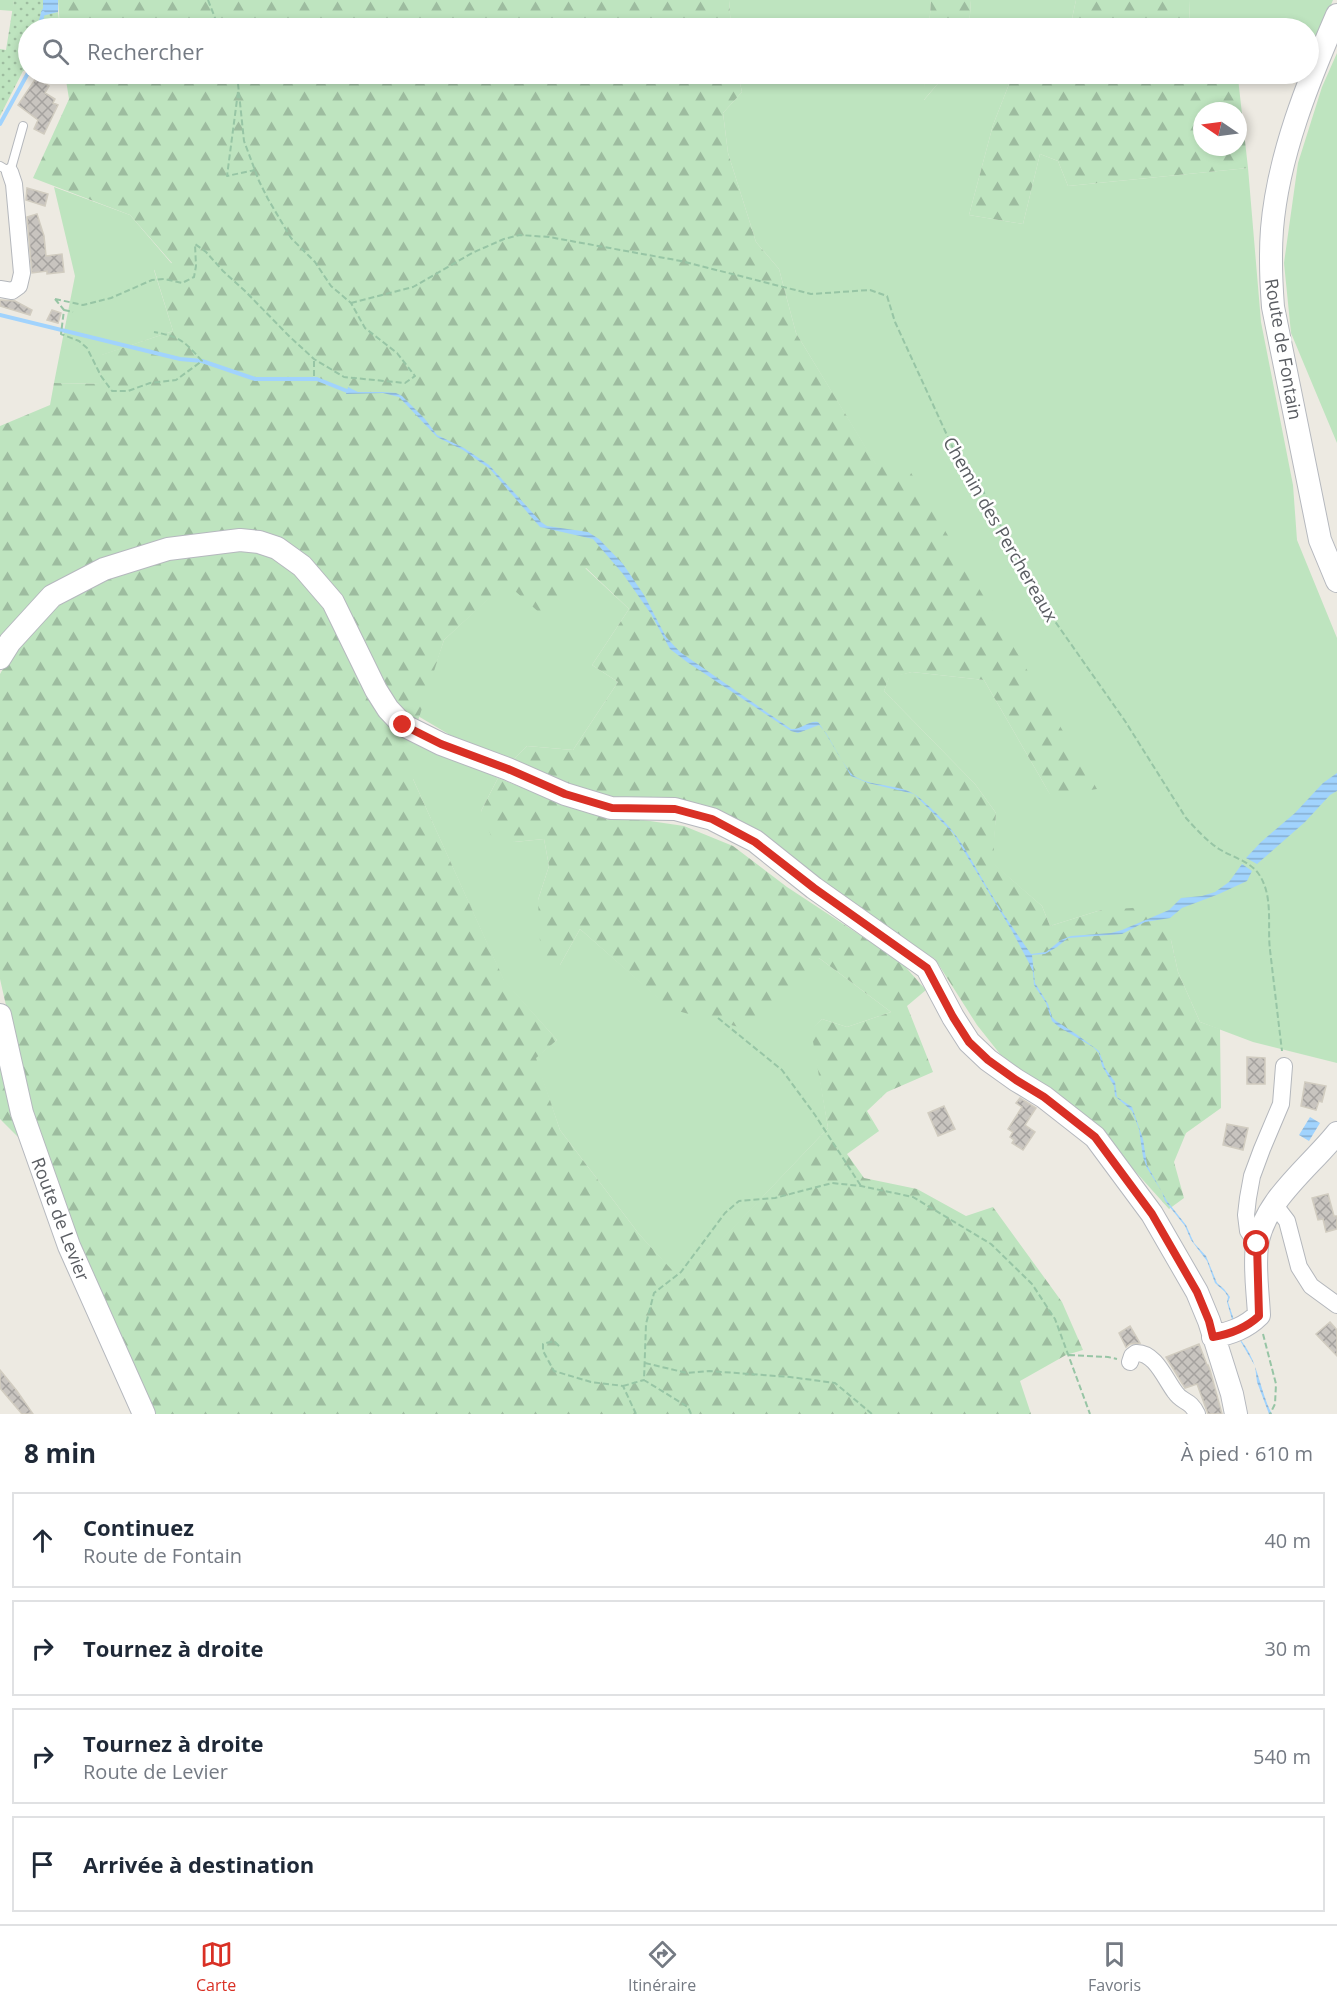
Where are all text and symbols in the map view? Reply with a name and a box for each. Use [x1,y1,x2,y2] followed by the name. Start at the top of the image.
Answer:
[18,18,1319,84] search box
[39,35,72,68] icon: search
[87,36,204,66] text: Rechercher
[1193,102,1247,156] north arrow
[1260,276,1308,422] street label: Route de Fontain
[938,432,1064,626] street label: Chemin des Perchereaux
[389,711,415,737] route end
[26,1154,96,1285] street label: Route de Levier
[1243,1230,1269,1256] route start
[24,1435,96,1471] text: 8 min
[1181,1440,1313,1467] text: À pied · 610 m
[83,1512,194,1542] text: Continuez
[26,1524,59,1557] icon: ahead
[1264,1527,1311,1554] text: 40 m
[83,1542,242,1569] text: Route de Fontain
[26,1632,59,1665] icon: right
[83,1633,264,1663] text: Tournez à droite
[1264,1635,1311,1662] text: 30 m
[83,1728,264,1758] text: Tournez à droite
[26,1740,59,1773] icon: right
[1253,1743,1311,1770] text: 540 m
[83,1758,228,1785] text: Route de Levier
[26,1848,59,1881] icon: arrive
[83,1849,314,1879] text: Arrivée à destination
[196,1938,236,1996] tab: Carte
[628,1938,696,1996] tab: Itinéraire
[1088,1938,1141,1996] tab: Favoris

